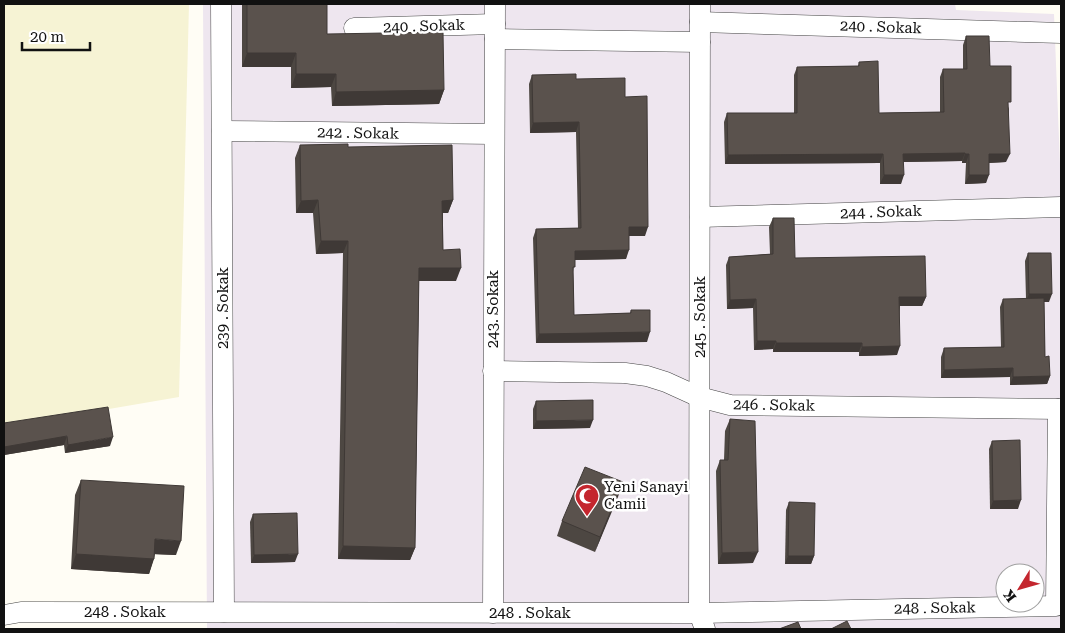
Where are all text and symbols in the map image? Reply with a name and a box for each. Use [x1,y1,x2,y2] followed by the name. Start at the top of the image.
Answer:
[383,16,466,36] street label: 240 . Sokak
[840,17,923,37] street label: 240 . Sokak
[22,20,90,52] scale bar
[30,28,65,46] text: 20 m
[317,123,400,143] street label: 242 . Sokak
[840,202,923,222] street label: 244 . Sokak
[214,266,232,349] street label: 239 . Sokak
[484,269,502,348] street label: 243. Sokak
[691,275,709,358] street label: 245 . Sokak
[733,395,816,415] street label: 246 . Sokak
[604,478,688,513] place label: Yeni Sanayi Camii
[574,483,600,517] mosque icon: Yeni Sanayi Camii
[995,563,1045,613] north arrow
[1000,587,1019,605] text: K
[894,598,977,618] street label: 248 . Sokak
[84,603,167,621] street label: 248 . Sokak
[489,604,572,622] street label: 248 . Sokak

